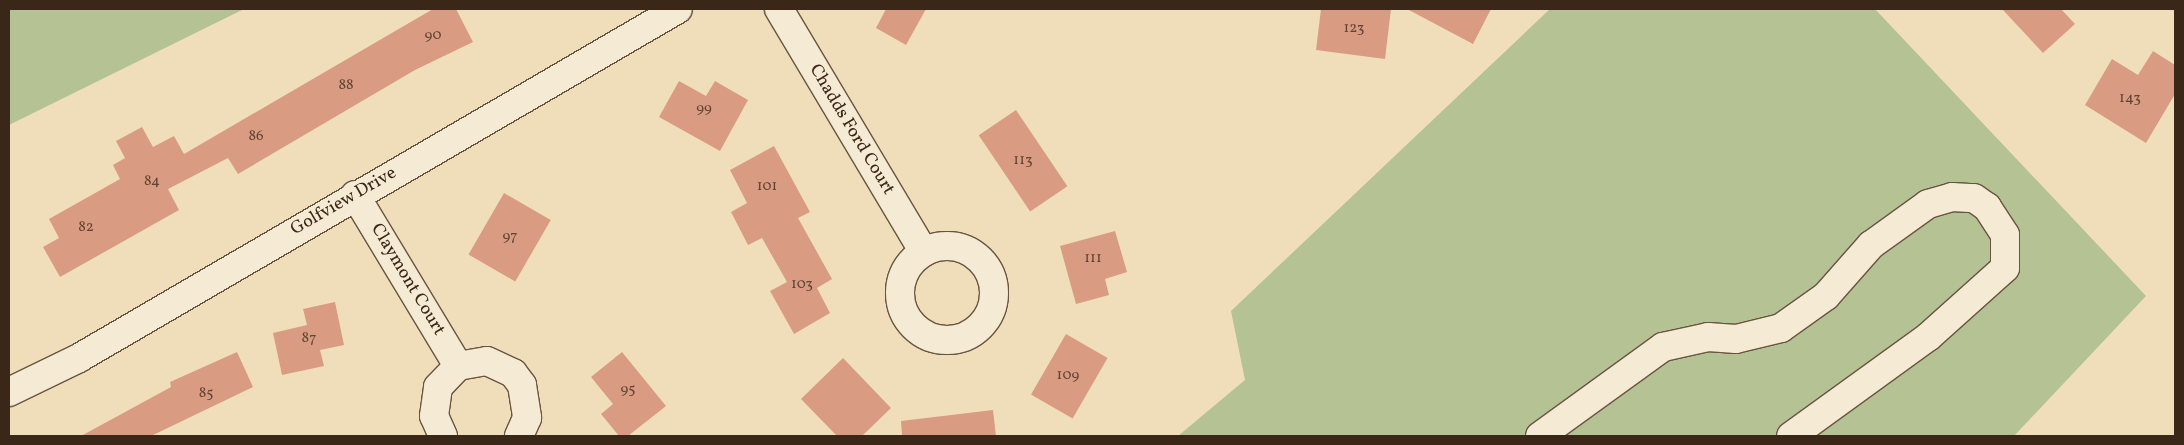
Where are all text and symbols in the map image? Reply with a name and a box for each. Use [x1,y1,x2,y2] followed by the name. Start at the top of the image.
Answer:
[1343,20,1365,38] house number: 123
[424,27,442,45] house number: 90
[804,61,898,199] street label: Chadds Ford Court
[338,77,354,95] house number: 88
[2119,90,2141,108] house number: 143
[696,100,712,118] house number: 99
[248,128,264,146] house number: 86
[1013,152,1033,170] house number: 113
[287,163,401,241] street label: Golfview Drive
[144,173,160,191] house number: 84
[757,178,777,196] house number: 101
[78,219,94,237] house number: 82
[365,220,449,340] street label: Claymont Court
[502,228,518,246] house number: 97
[1084,250,1102,268] house number: 111
[791,276,813,294] house number: 103
[302,330,316,348] house number: 87
[1057,367,1079,385] house number: 109
[621,381,635,399] house number: 95
[199,385,213,403] house number: 85

